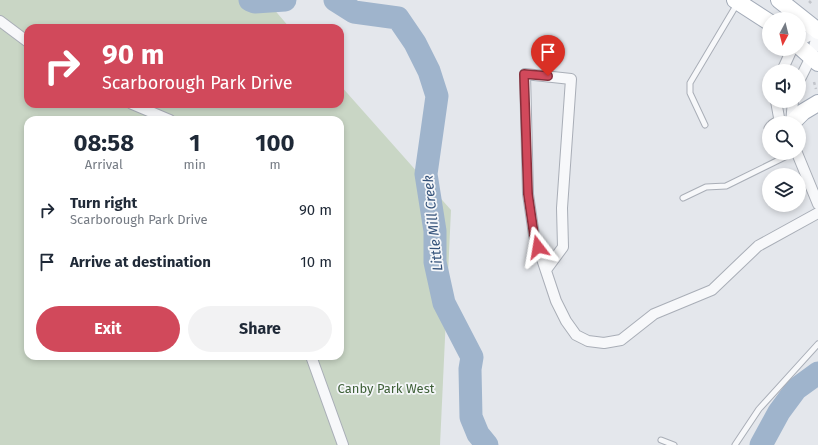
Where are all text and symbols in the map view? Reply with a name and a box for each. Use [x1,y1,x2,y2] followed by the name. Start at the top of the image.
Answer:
[762,12,806,56] north arrow
[762,12,806,212] map controls
[531,35,565,76] pin
[102,38,164,71] text: 90 m
[36,40,88,92] icon: right
[537,41,559,63] icon: arrive
[762,64,806,108] button: sound
[102,72,293,94] text: Scarborough Park Drive
[762,116,806,160] button: search
[73,129,134,157] text: 08:58
[189,129,200,157] text: 1
[255,129,295,157] text: 100
[85,157,123,172] text: Arrival
[184,157,206,172] text: min
[269,157,281,172] text: m
[762,168,806,212] button: layers
[419,174,446,272] water label: Little Mill Creek
[70,194,137,212] text: Turn right
[36,199,58,221] icon: right
[299,201,332,219] text: 90 m
[70,212,208,227] text: Scarborough Park Drive
[517,226,559,268] position arrow
[36,251,58,273] icon: arrive
[70,253,211,271] text: Arrive at destination
[300,253,332,271] text: 10 m
[36,306,180,352] button: Exit
[188,306,332,352] button: Share
[338,381,435,396] park label: Canby Park West

